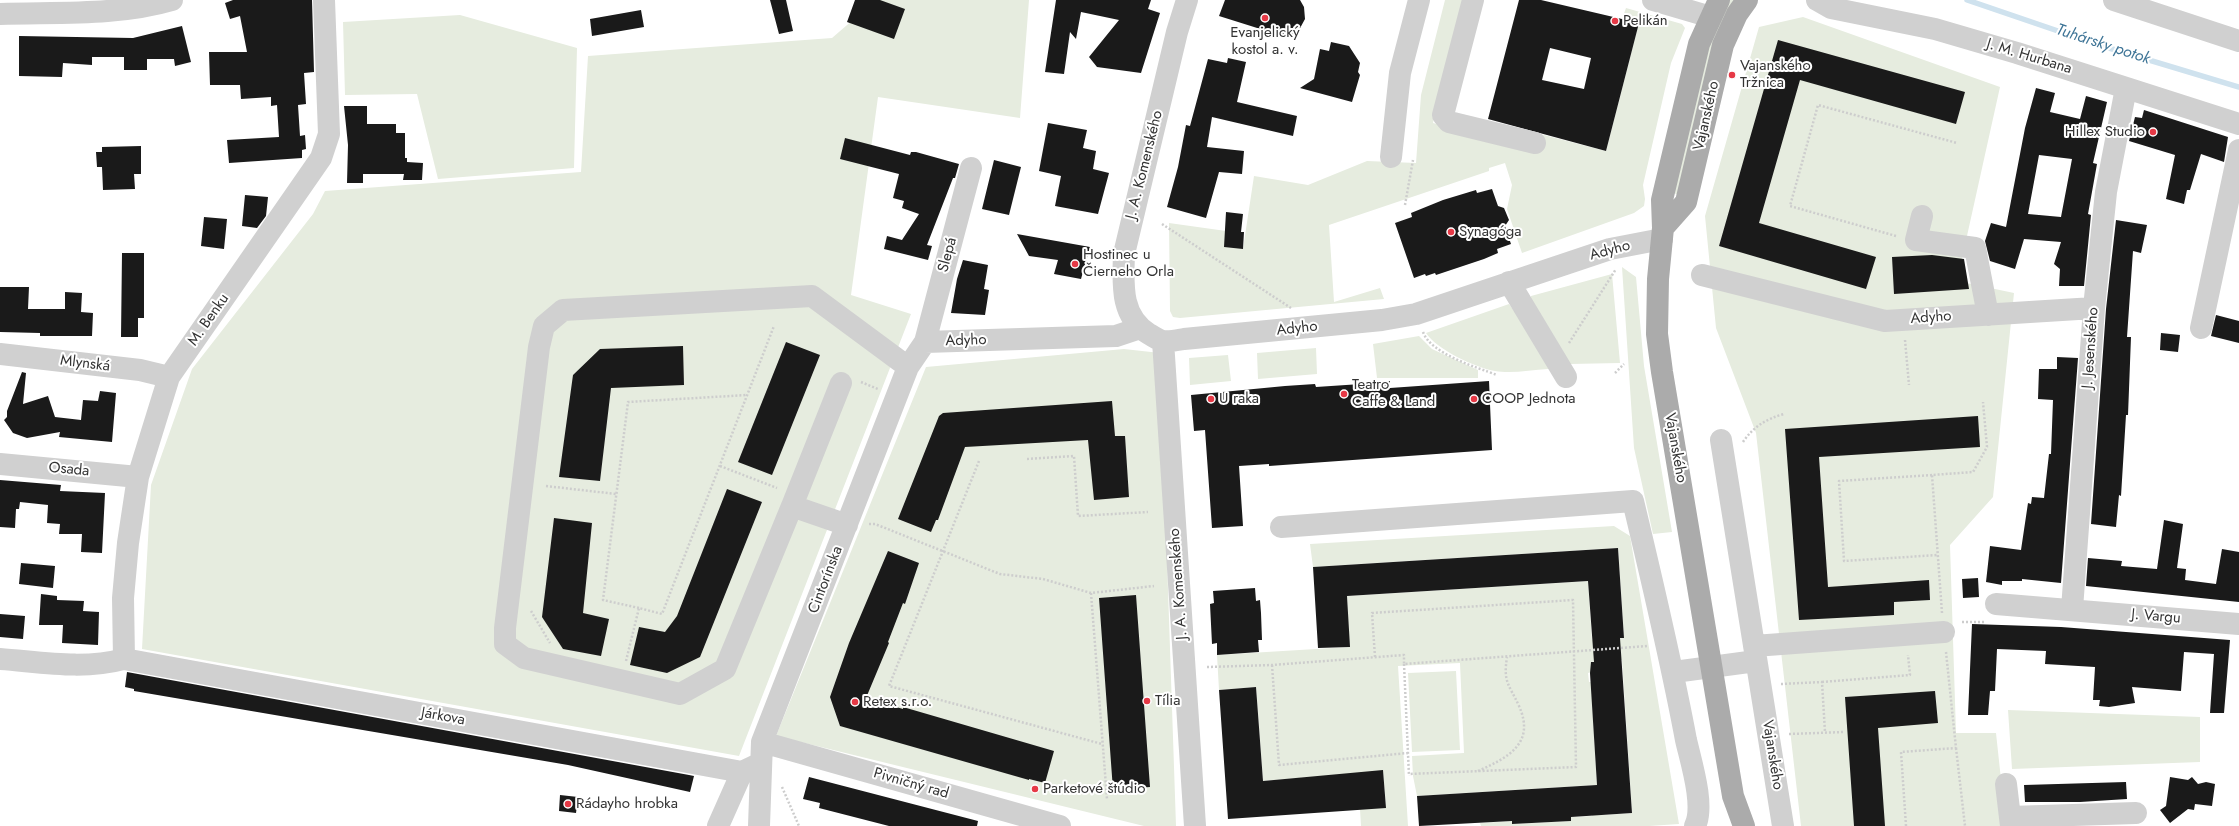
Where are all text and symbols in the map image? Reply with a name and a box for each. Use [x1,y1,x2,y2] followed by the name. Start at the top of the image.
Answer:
[1623,12,1668,30] place label: Pelikán
[1260,13,1270,23] marker: Evanjelický kostol a. v.
[1610,16,1620,26] marker: Pelikán
[2054,21,2152,69] water label: Tuhársky potok
[1230,24,1300,59] place label: Evanjelický kostol a. v.
[1984,35,2074,79] street label: J. M. Hurbana
[1740,57,1811,92] place label: Vajanského Tržnica
[1727,70,1737,80] marker: Vajanského Tržnica
[1690,80,1724,152] street label: Vajanského
[1123,109,1167,221] street label: J. A. Komenského
[2065,123,2145,141] place label: Hillex Studio
[2148,127,2158,137] marker: Hillex Studio
[1459,223,1521,241] place label: Synagóga
[1446,227,1456,237] marker: Synagóga
[935,236,961,274] street label: Slepá
[1588,237,1632,265] street label: Adyho
[1083,246,1174,281] place label: Hostinec u Čierneho Orla
[1070,259,1080,269] marker: Hostinec u Čierneho Orla
[185,290,233,350] street label: M. Benku
[2079,307,2103,389] street label: J. Jesenského
[1910,308,1952,328] street label: Adyho
[1276,318,1318,340] street label: Adyho
[945,331,987,351] street label: Adyho
[59,352,111,376] street label: Mlynská
[1352,376,1435,411] place label: Teatro Caffe & Land
[1339,389,1349,399] marker: Teatro Caffe & Land
[1219,390,1259,408] place label: U raka
[1482,390,1575,408] place label: COOP Jednota
[1206,394,1216,404] marker: U raka
[1469,394,1479,404] marker: COOP Jednota
[1660,412,1690,484] street label: Vajanského
[48,459,90,481] street label: Osada
[1166,528,1192,640] street label: J. A. Komenského
[805,544,847,616] street label: Cintorínska
[2131,606,2181,628] street label: J. Vargu
[1155,692,1180,710] place label: Tília
[863,693,932,711] place label: Retex s.r.o.
[1142,696,1152,706] marker: Tília
[850,697,860,707] marker: Retex s.r.o.
[420,704,466,730] street label: Járkova
[1758,719,1786,791] street label: Vajanského
[871,765,951,803] street label: Pivničný rad
[1043,780,1146,798] place label: Parketové štúdio
[1030,784,1040,794] marker: Parketové štúdio
[576,795,678,813] place label: Rádayho hrobka
[563,799,573,809] marker: Rádayho hrobka

